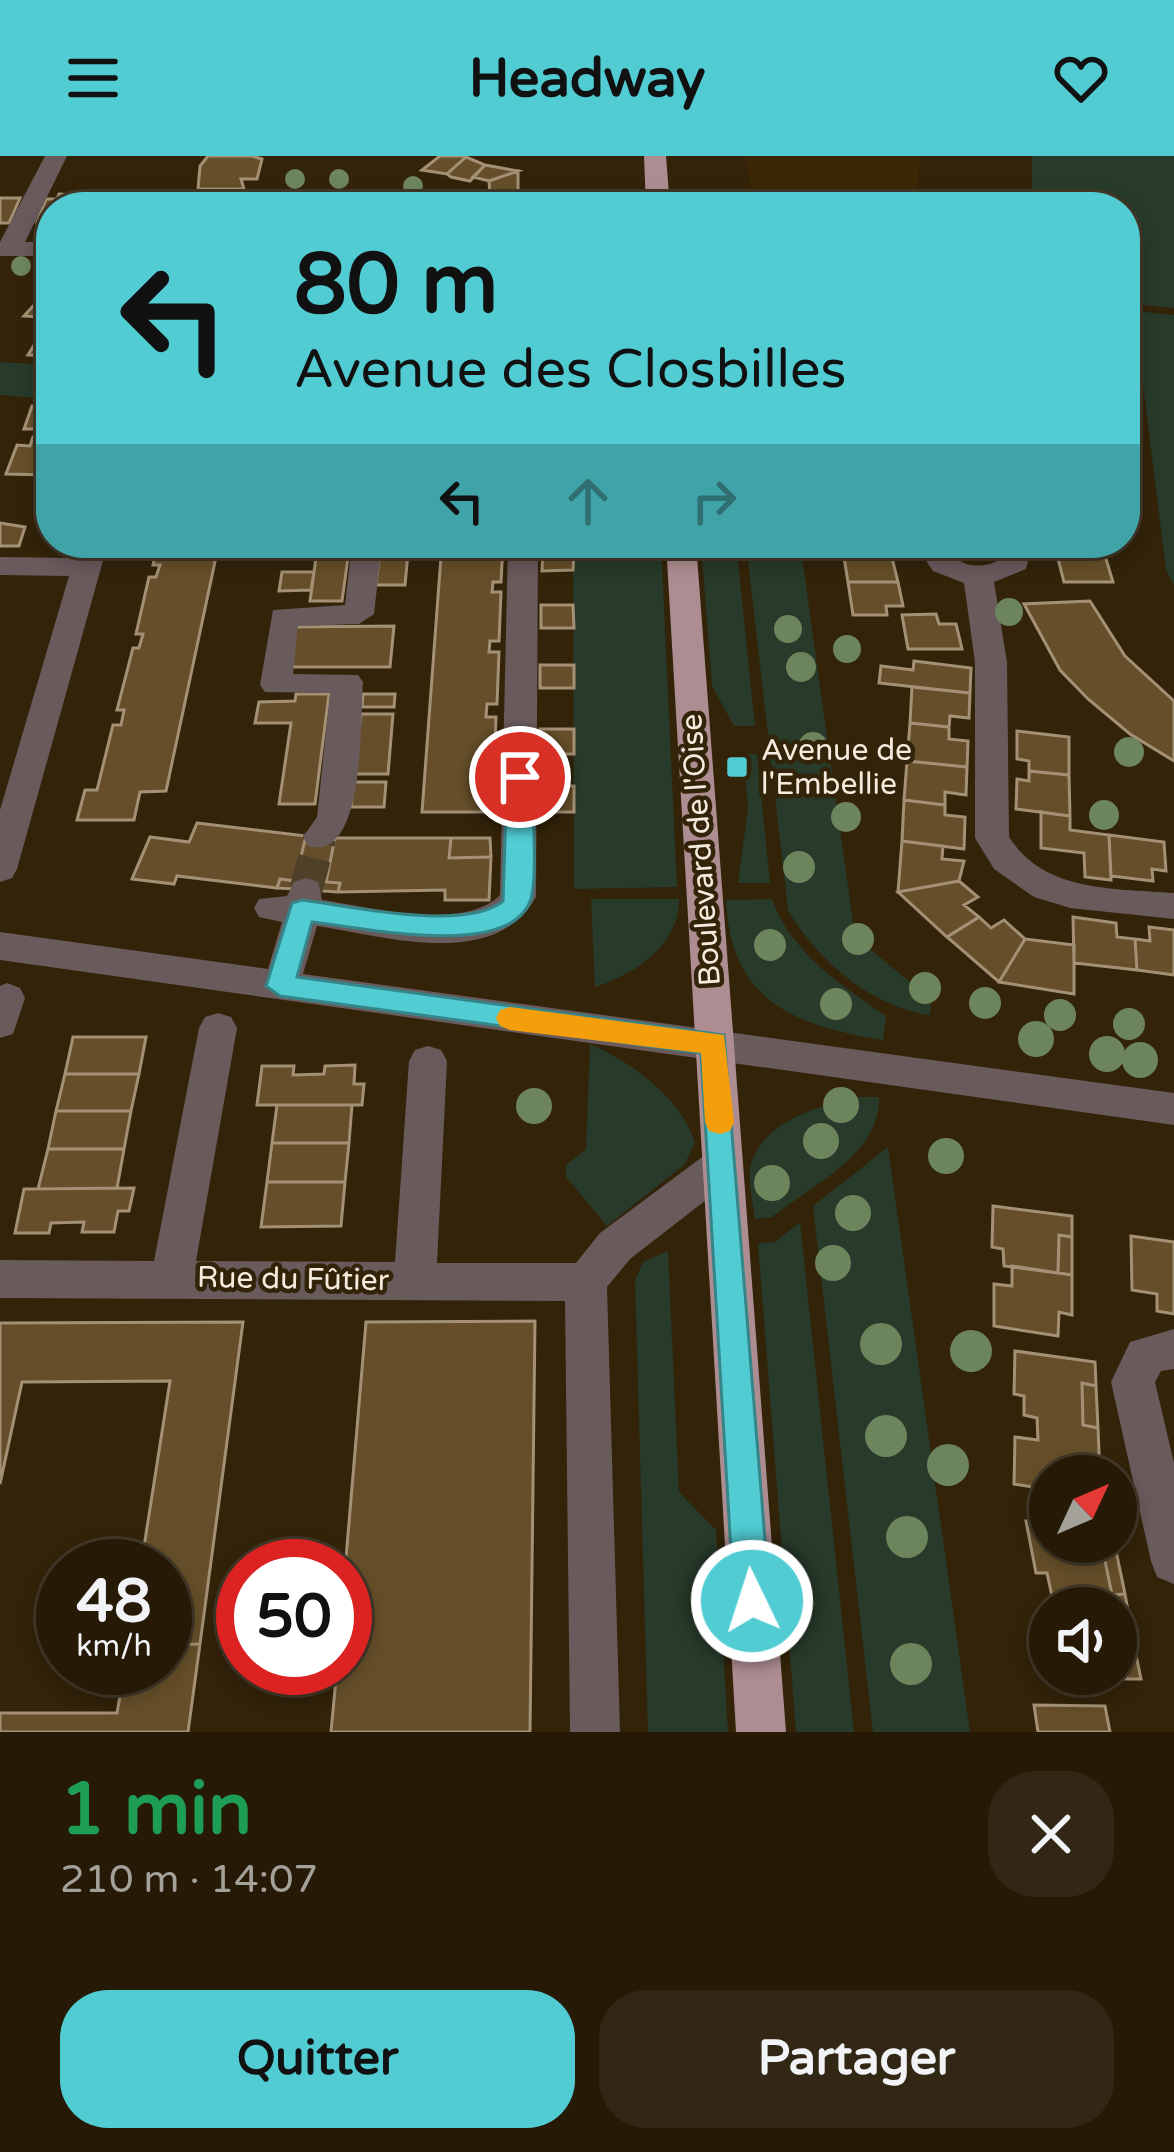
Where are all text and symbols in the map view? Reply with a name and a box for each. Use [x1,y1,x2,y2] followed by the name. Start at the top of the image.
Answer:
[60,45,126,111] icon: menu
[1048,45,1114,111] icon: heart
[469,46,705,111] text: Headway
[294,235,498,336] text: 80 m
[96,240,252,396] icon: left
[294,337,847,402] text: Avenue des Closbilles
[429,468,495,534] icon: left
[555,468,621,534] icon: ahead
[681,468,747,534] icon: right
[673,713,729,987] street label: Boulevard de l'Oise
[469,726,571,828] pin
[761,732,912,803] place label: Avenue de l'Embellie
[487,744,553,810] icon: arrive
[724,754,750,780] marker: Avenue de l'Embellie
[197,1259,390,1299] street label: Rue du Fûtier
[1029,1455,1137,1563] north arrow
[1029,1455,1137,1695] map controls
[689,1538,815,1664] position arrow
[216,1539,372,1695] speed limit sign: 50
[76,1566,152,1638] text: 48
[1029,1587,1137,1695] button: sound
[76,1628,152,1665] text: km/h
[60,1767,252,1854] text: 1 min
[988,1771,1114,1897] button: close
[60,1856,318,1903] text: 210 m · 14:07
[60,1990,575,2128] button: Quitter
[599,1990,1114,2128] button: Partager

